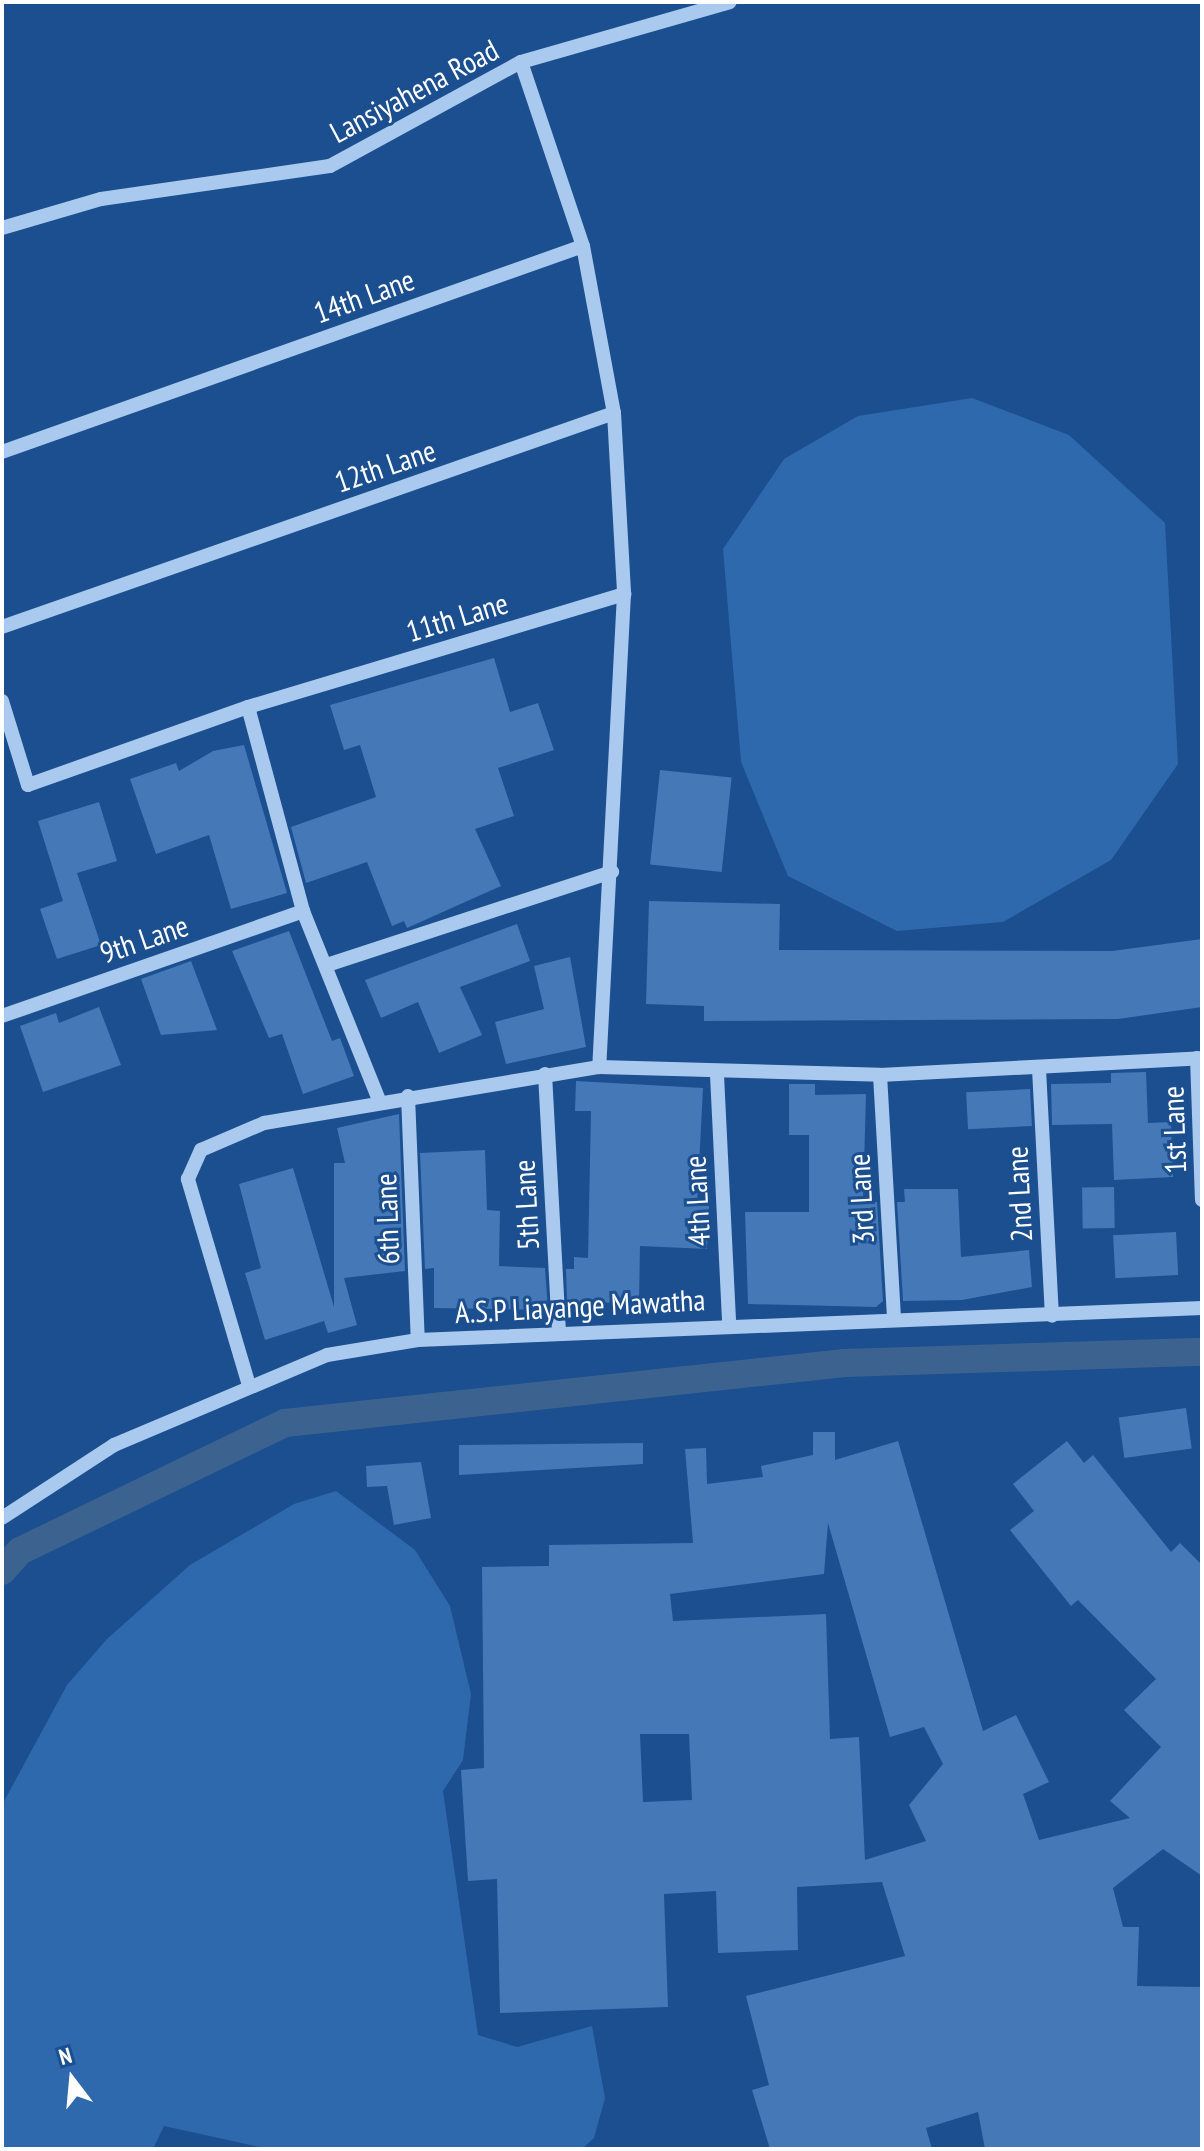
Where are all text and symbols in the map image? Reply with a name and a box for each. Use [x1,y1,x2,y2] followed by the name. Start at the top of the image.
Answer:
[324,32,504,150] street label: Lansiyahena Road
[309,261,419,331] street label: 14th Lane
[330,432,440,500] street label: 12th Lane
[402,585,512,649] street label: 11th Lane
[95,907,193,971] street label: 9th Lane
[1154,1085,1194,1175] street label: 1st Lane
[999,1145,1039,1243] street label: 2nd Lane
[841,1153,881,1245] street label: 3rd Lane
[677,1155,717,1247] street label: 4th Lane
[506,1159,546,1251] street label: 5th Lane
[367,1173,407,1265] street label: 6th Lane
[453,1281,707,1331] street label: A.S.P Liayange Mawatha
[32,2039,112,2119] north arrow
[56,2041,75,2071] text: N

